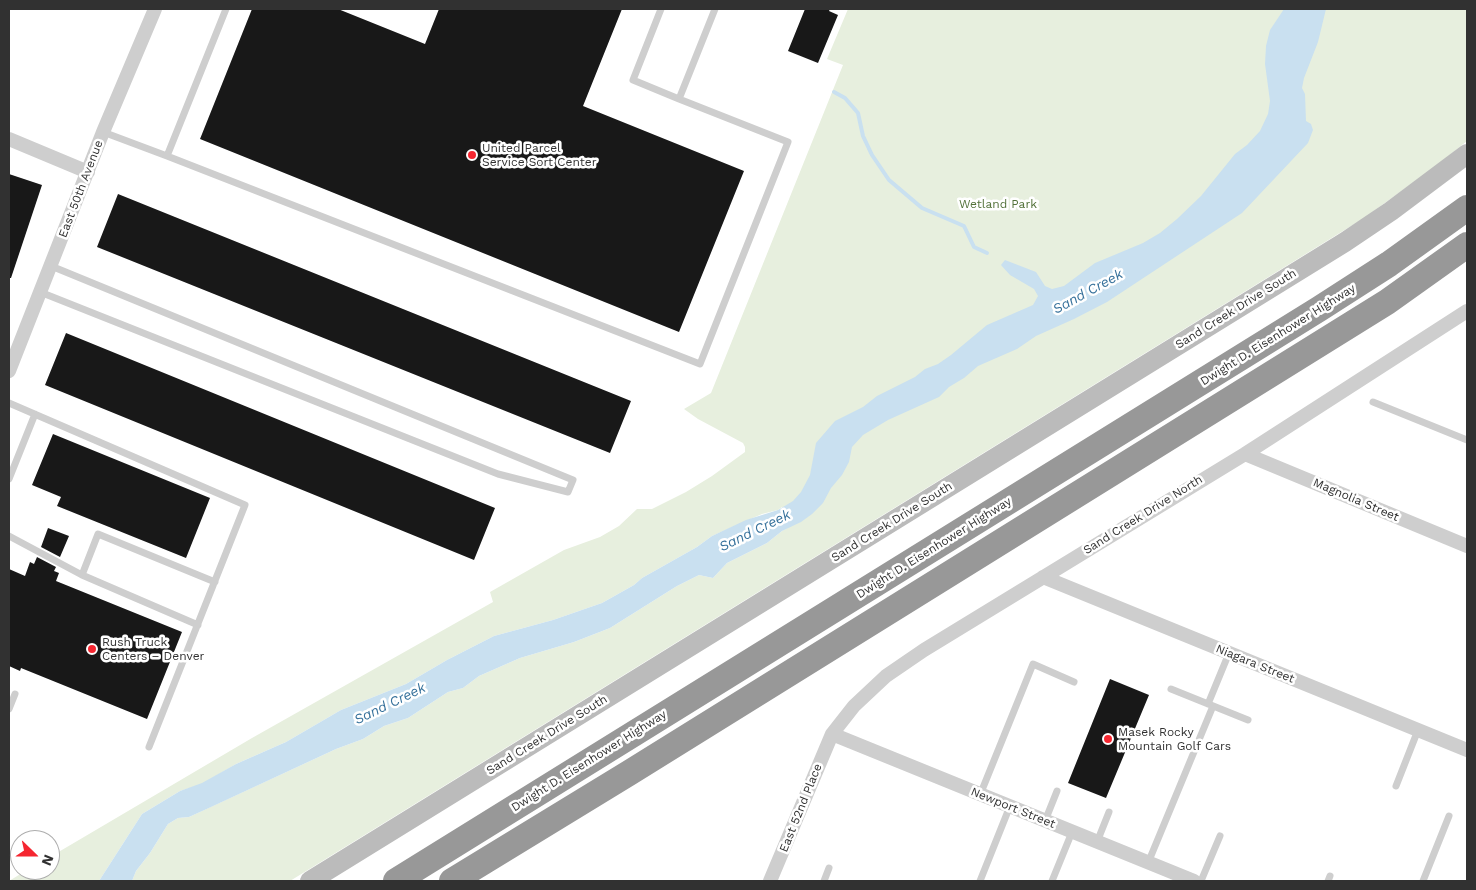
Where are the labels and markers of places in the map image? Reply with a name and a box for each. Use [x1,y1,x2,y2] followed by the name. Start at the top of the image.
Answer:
[482,141,597,169] place label: United Parcel Service Sort Center
[466,149,478,161] marker: United Parcel Service Sort Center
[102,635,204,663] place label: Rush Truck Centers – Denver
[86,643,98,655] marker: Rush Truck Centers – Denver
[1118,725,1231,753] place label: Masek Rocky Mountain Golf Cars
[1102,733,1114,745] marker: Masek Rocky Mountain Golf Cars

